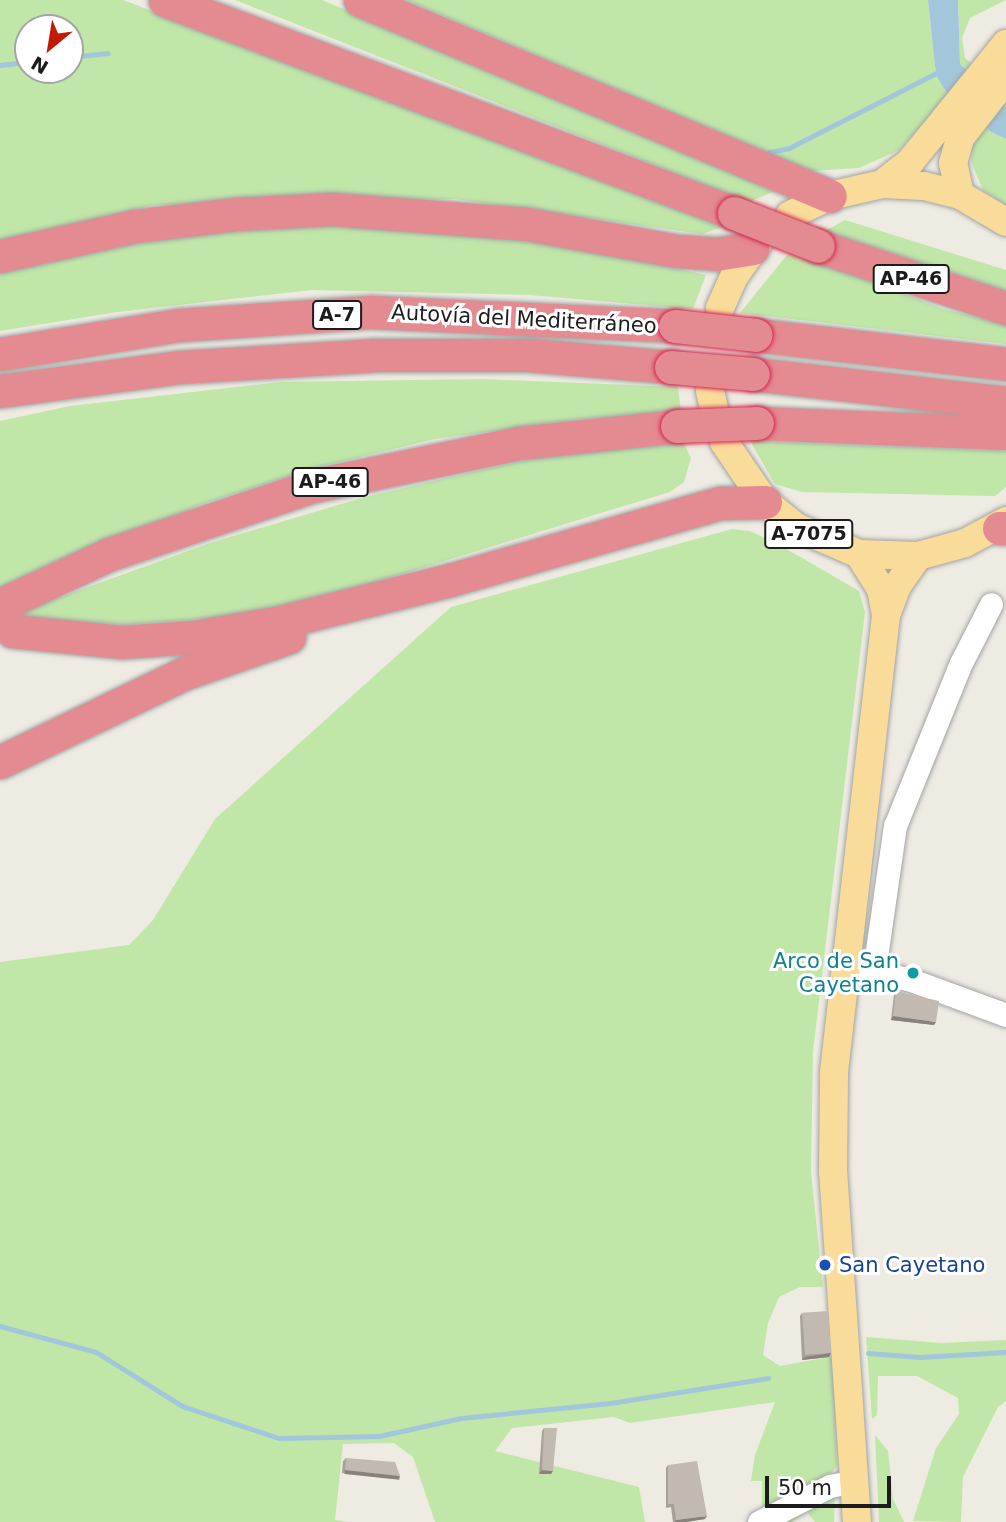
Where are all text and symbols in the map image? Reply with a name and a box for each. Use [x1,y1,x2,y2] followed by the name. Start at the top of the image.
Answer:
[14,14,84,84] north arrow
[27,52,52,79] text: N
[872,264,950,294] road number: AP-46
[391,299,657,339] street label: Autovía del Mediterráneo
[311,300,363,330] road number: A-7
[292,467,368,498] road number: AP-46
[764,519,854,550] road number: A-7075
[773,948,899,998] place label: Arco de San Cayetano
[905,965,921,981] marker: Arco de San Cayetano
[839,1252,985,1278] place label: San Cayetano
[817,1257,833,1273] marker: San Cayetano
[768,1462,894,1506] scale bar
[778,1476,832,1500] text: 50 m

